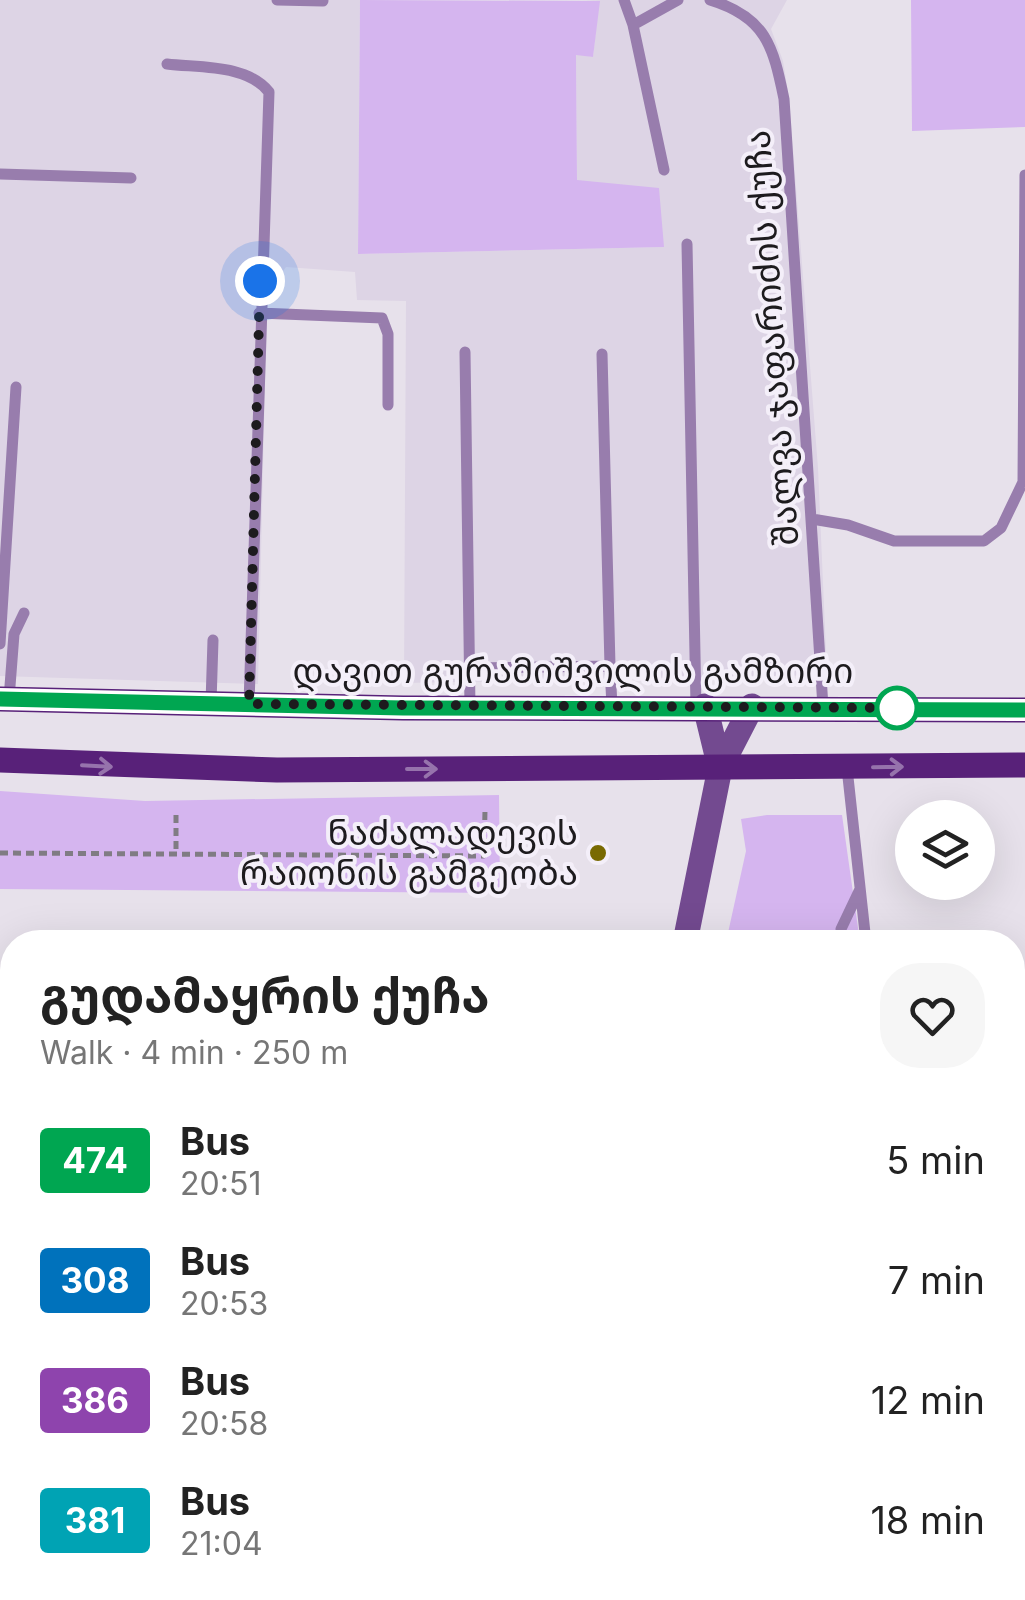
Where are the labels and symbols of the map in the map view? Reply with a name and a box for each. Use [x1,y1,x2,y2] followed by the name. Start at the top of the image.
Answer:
[736,129,807,547] street label: შალვა ჯაფარიძის ქუჩა
[235,256,285,306] your location
[293,649,853,692] street label: დავით გურამიშვილის გამზირი
[876,687,918,729] unlabelled marker
[81,757,113,776] one-way arrow
[870,758,903,776] one-way arrow
[406,760,438,778] one-way arrow
[240,811,578,894] place label: ნაძალადევის რაიონის გამგეობა
[587,842,609,864] marker: ნაძალადევის რაიონის გამგეობა

